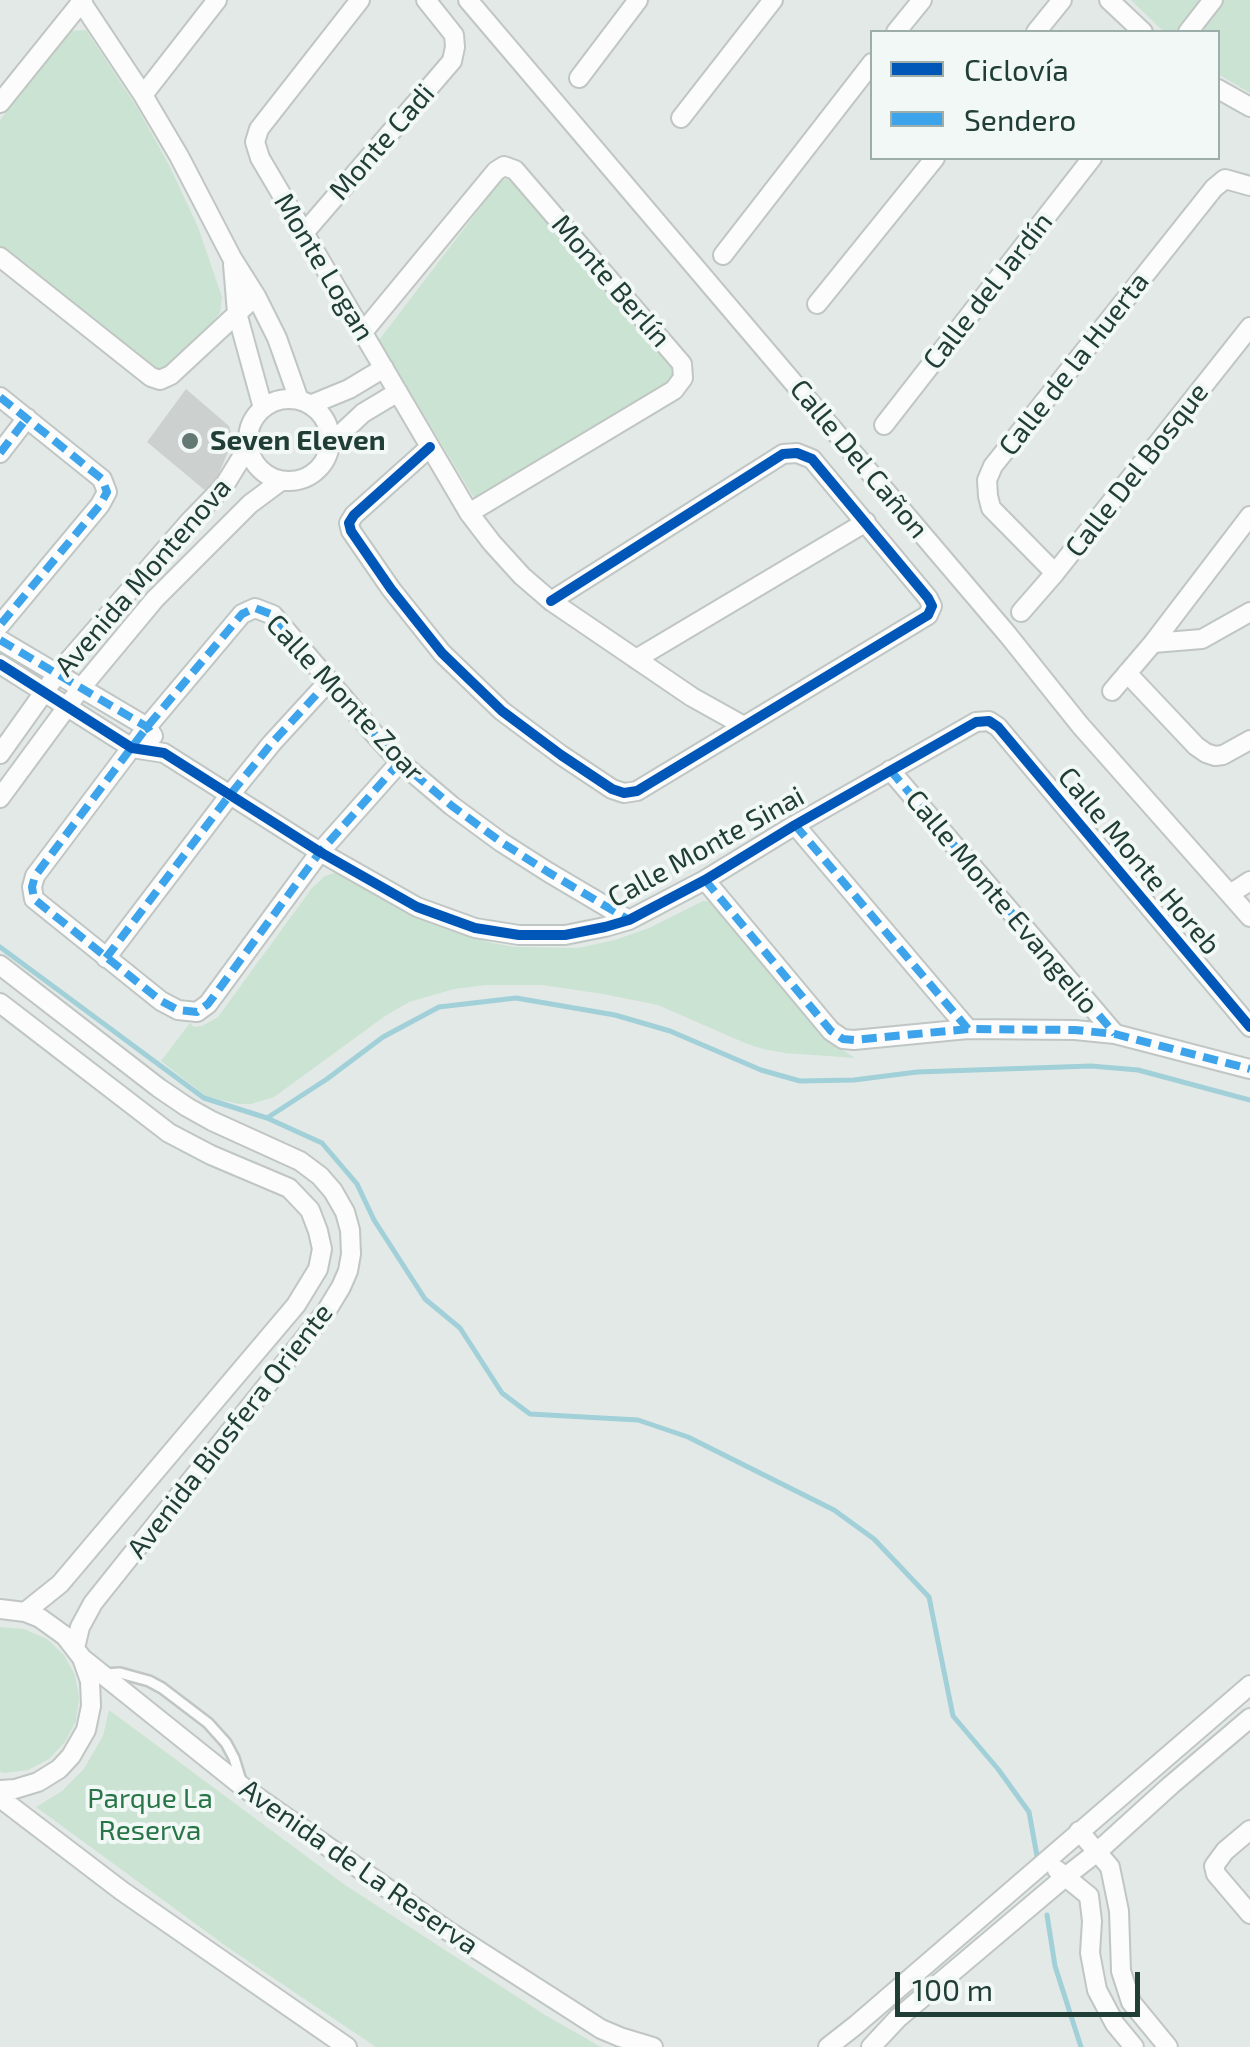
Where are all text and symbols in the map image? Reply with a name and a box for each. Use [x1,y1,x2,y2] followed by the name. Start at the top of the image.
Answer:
[870,30,1220,160] legend
[964,51,1069,87] text: Ciclovía
[322,77,442,207] street label: Monte Cadi
[964,101,1076,137] text: Sendero
[267,187,381,347] street label: Monte Logan
[916,206,1060,376] street label: Calle del Jardín
[545,208,677,354] street label: Monte Berlín
[992,266,1156,462] street label: Calle de la Huerta
[783,373,935,545] street label: Calle Del Cañon
[1059,376,1215,564] street label: Calle Del Bosque
[210,424,386,458] place label: Seven Eleven
[179,430,201,452] marker: Seven Eleven
[48,471,238,683] street label: Avenida Montenova
[259,607,431,789] street label: Calle Monte Zoar
[1051,760,1227,962] street label: Calle Monte Horeb
[602,779,810,915] street label: Calle Monte Sinai
[899,783,1105,1021] street label: Calle Monte Evangelio
[120,1297,340,1565] street label: Avenida Biosfera Oriente
[233,1772,485,1962] street label: Avenida de La Reserva
[87,1782,213,1848] park label: Parque La Reserva
[900,1952,1145,2014] scale bar
[912,1971,993,2007] text: 100 m

